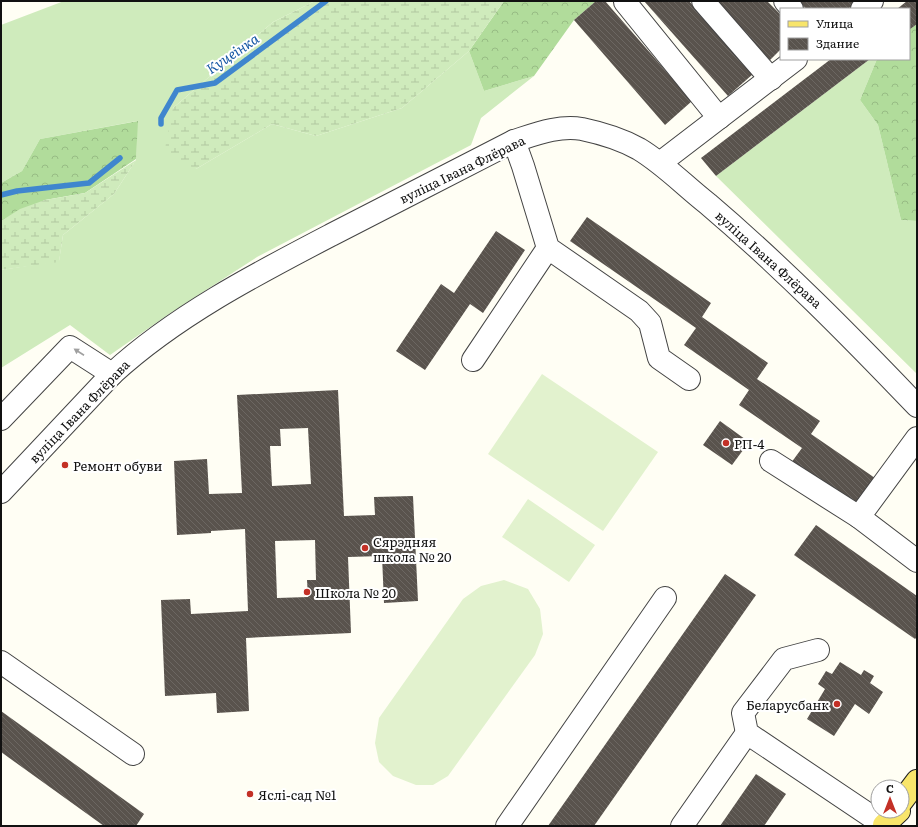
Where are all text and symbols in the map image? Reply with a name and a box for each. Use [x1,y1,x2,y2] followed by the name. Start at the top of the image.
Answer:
[780,8,910,60] legend
[816,14,854,32] text: Улица
[202,28,262,78] water label: Куцеінка
[816,34,859,52] text: Здание
[396,130,528,208] street label: вуліца Івана Флёрава
[712,206,826,312] street label: вуліца Івана Флёрава
[73,349,85,356] one-way arrow
[24,355,134,467] street label: вуліца Івана Флёрава
[734,434,765,453] place label: РП-4
[721,438,731,448] marker: РП-4
[73,456,163,475] place label: Ремонт обуви
[60,460,70,470] marker: Ремонт обуви
[373,532,452,566] place label: Сярэдняя школа № 20
[360,543,370,553] marker: Сярэдняя школа № 20
[315,583,396,602] place label: Школа № 20
[302,587,312,597] marker: Школа № 20
[746,695,829,714] place label: Беларусбанк
[832,699,842,709] marker: Беларусбанк
[870,779,910,819] north arrow
[886,780,894,796] text: С
[258,785,336,804] place label: Яслі-сад №1
[245,789,255,799] marker: Яслі-сад №1

